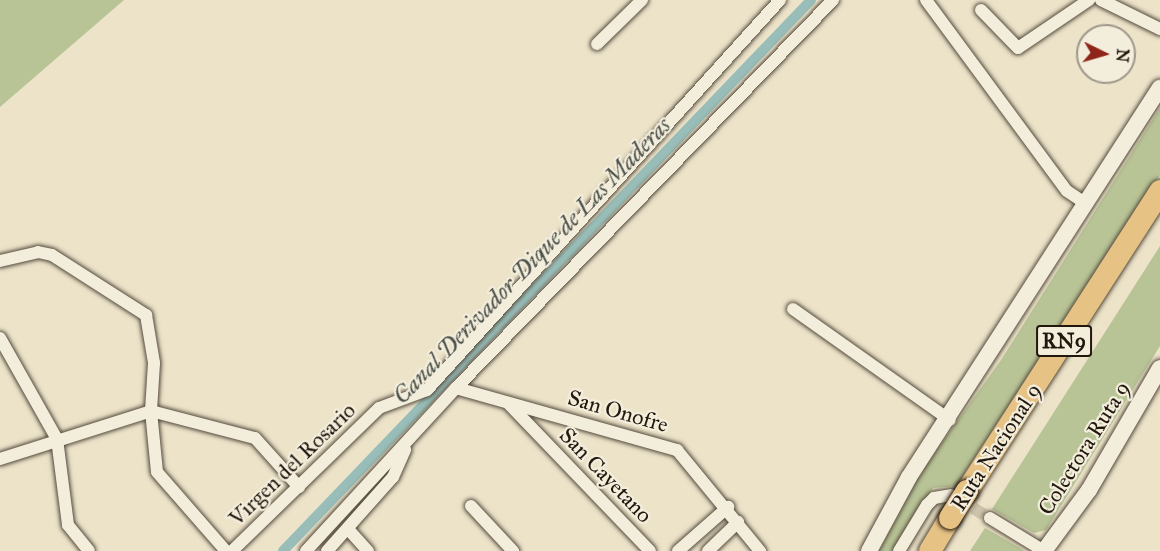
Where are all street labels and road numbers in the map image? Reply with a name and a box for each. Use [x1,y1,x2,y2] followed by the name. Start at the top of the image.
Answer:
[1036,323,1092,359] road number: RN9
[1032,376,1136,520] street label: Colectora Ruta 9
[945,378,1047,516] street label: Ruta Nacional 9
[565,384,671,438] street label: San Onofre
[223,397,361,531] street label: Virgen del Rosario
[554,422,658,528] street label: San Cayetano

